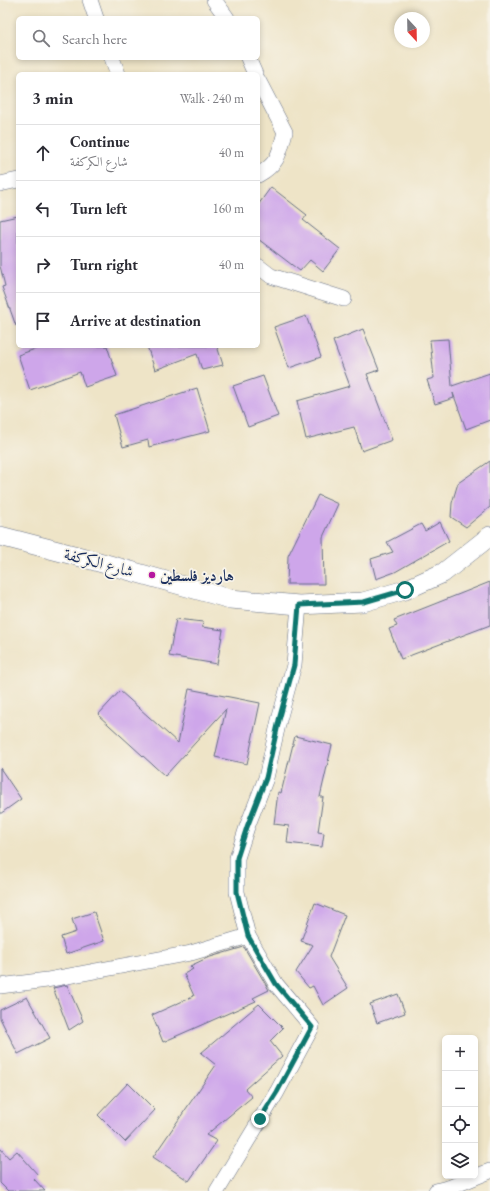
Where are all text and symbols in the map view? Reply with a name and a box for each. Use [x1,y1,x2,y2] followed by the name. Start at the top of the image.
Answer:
[394,12,430,48] north arrow
[16,16,260,60] search box
[30,27,52,49] icon: search
[62,29,127,48] text: Search here
[32,87,73,109] text: 3 min
[180,90,244,107] text: Walk · 240 m
[70,132,130,151] text: Continue
[32,142,54,164] icon: ahead
[219,144,244,161] text: 40 m
[70,153,128,170] text: شارع الكركفة
[32,198,54,220] icon: left
[70,199,127,218] text: Turn left
[213,200,244,217] text: 160 m
[32,254,54,276] icon: right
[70,255,138,274] text: Turn right
[219,256,244,273] text: 40 m
[32,310,54,332] icon: arrive
[70,311,201,330] text: Arrive at destination
[61,543,136,585] street label: شارع الكركفة
[160,565,234,586] place label: هارديز فلسطين
[147,570,157,580] marker: هارديز فلسطين
[396,581,414,599] route start
[442,1035,478,1179] map controls
[442,1035,478,1071] button: +
[442,1071,478,1107] button: −
[442,1107,478,1143] button: locate
[251,1110,269,1128] route end
[442,1143,478,1179] button: layers

